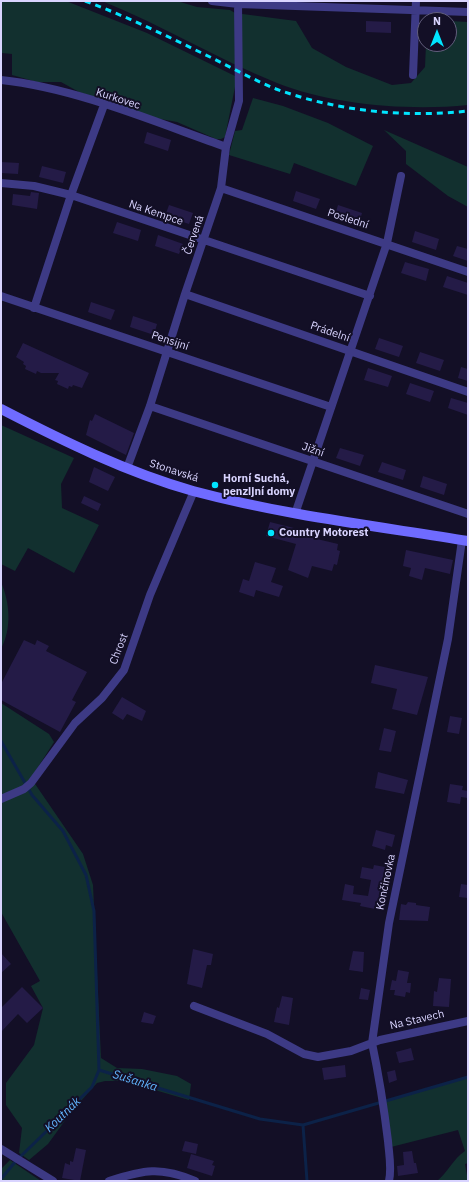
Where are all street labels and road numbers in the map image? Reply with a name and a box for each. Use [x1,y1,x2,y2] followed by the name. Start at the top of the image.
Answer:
[94,86,142,112] street label: Kurkovec
[127,198,185,228] street label: Na Kempce
[326,206,370,232] street label: Poslední
[181,214,207,256] street label: Červená
[309,319,351,345] street label: Prádelní
[150,329,190,353] street label: Pensijní
[300,440,326,460] street label: Jižní
[148,457,200,485] street label: Stonavská
[107,632,131,666] street label: Chrost
[374,853,398,911] street label: Končinovka
[389,1007,445,1033] street label: Na Stavech

